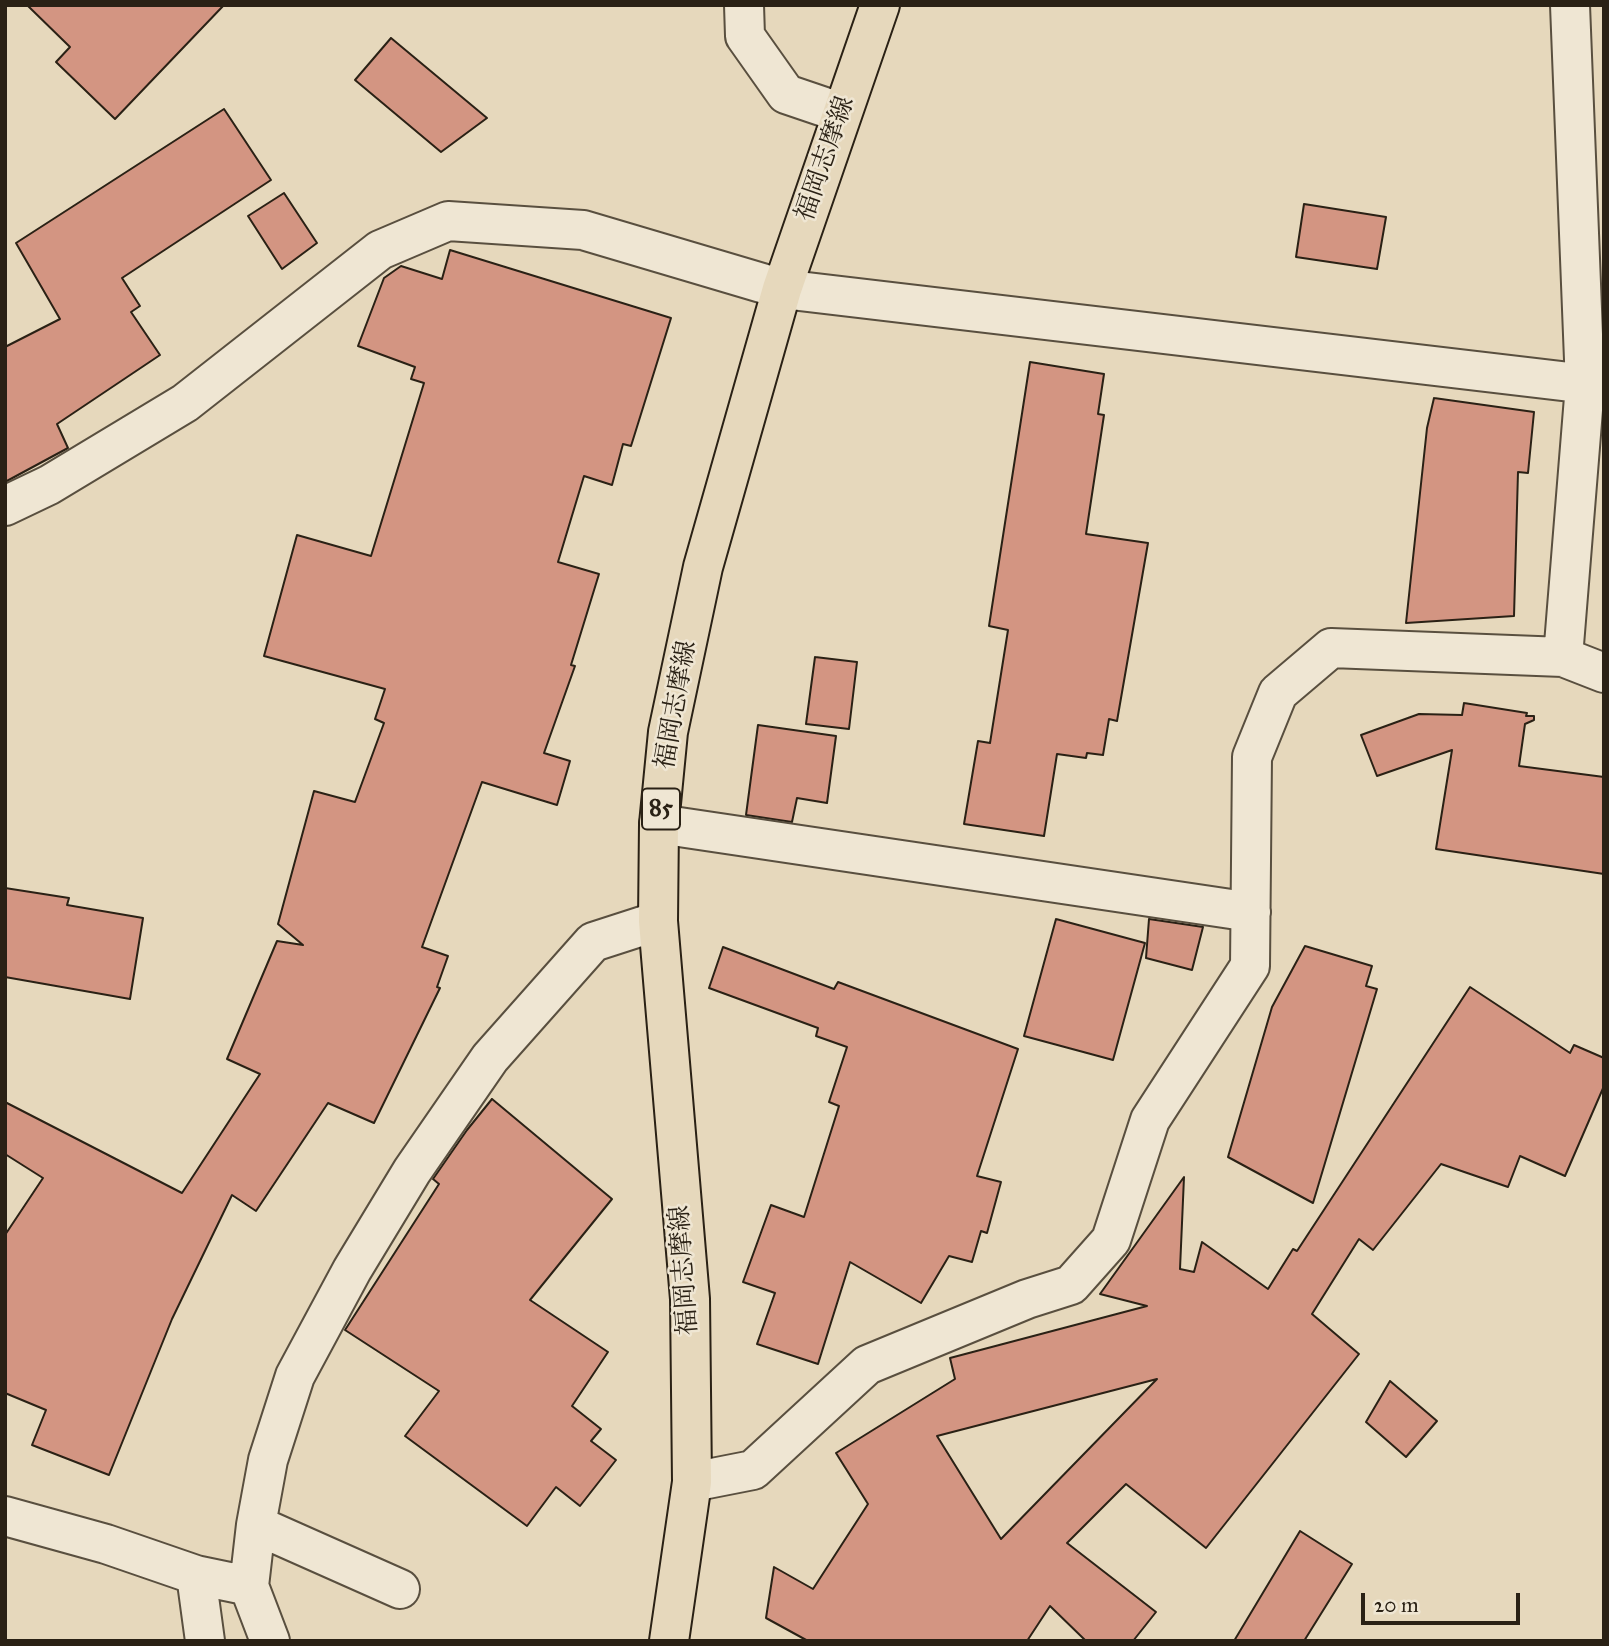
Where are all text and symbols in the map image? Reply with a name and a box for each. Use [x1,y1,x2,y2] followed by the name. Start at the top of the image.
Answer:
[790,92,862,226] street label: 福岡志摩線
[650,638,704,772] street label: 福岡志摩線
[642,788,680,830] road number: 85
[665,1204,705,1336] street label: 福岡志摩線
[1364,1580,1523,1624] scale bar
[1374,1592,1419,1618] text: 20 m

